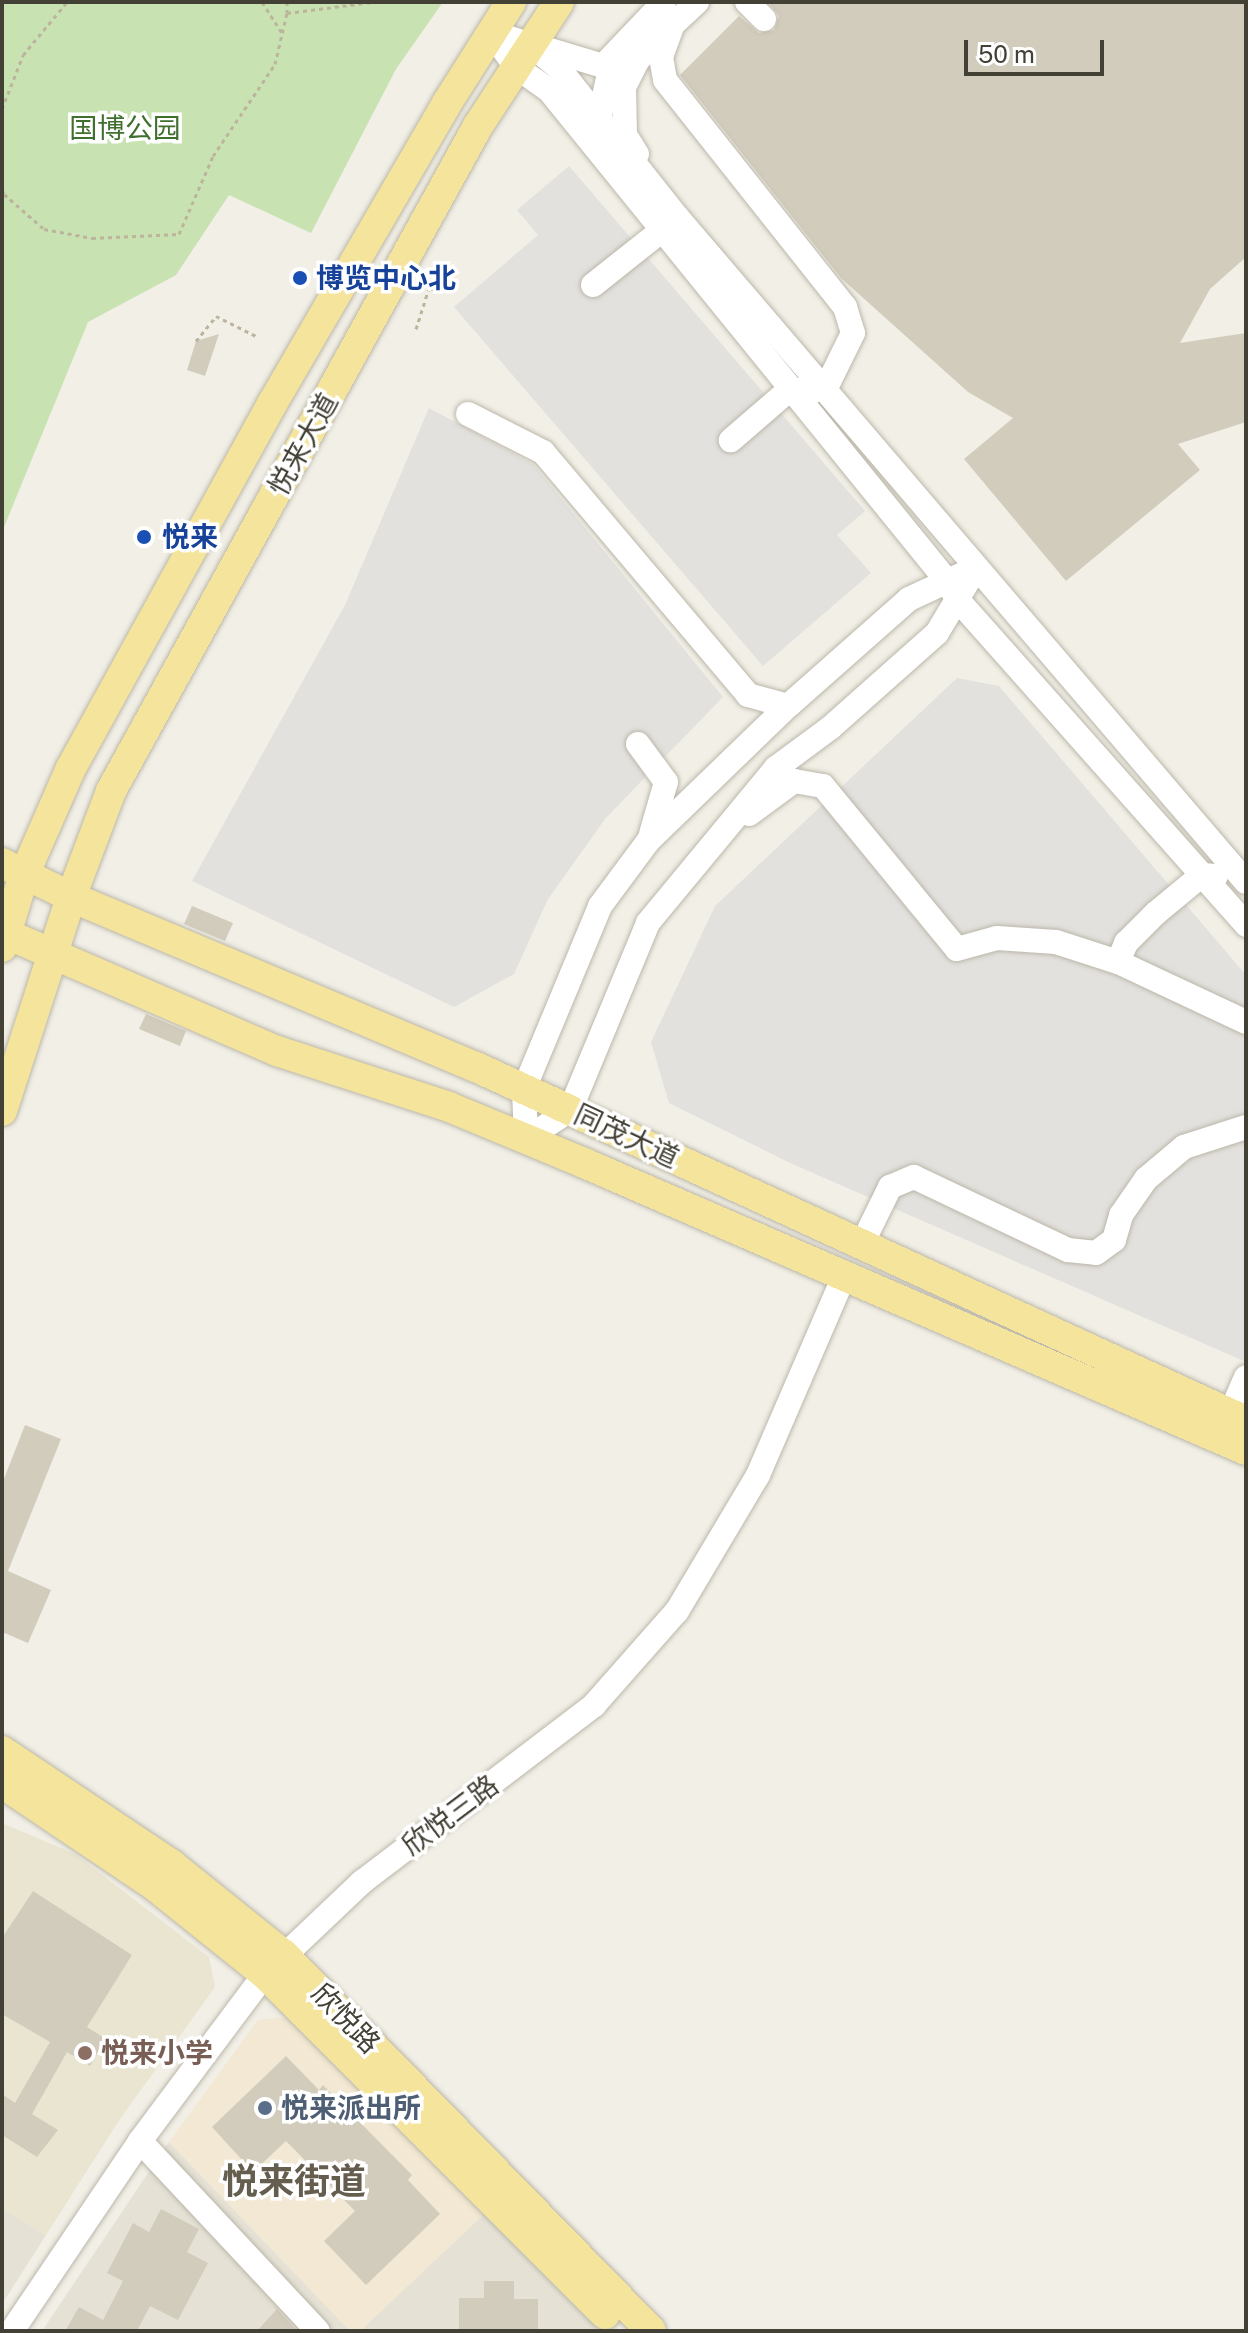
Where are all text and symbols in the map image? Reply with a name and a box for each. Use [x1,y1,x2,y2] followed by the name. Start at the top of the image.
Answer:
[968,24,1108,74] scale bar
[978,40,1035,68] text: 50 m
[69,111,181,145] park label: 国博公园
[316,261,456,295] place label: 博览中心北
[291,269,309,287] marker: 博览中心北
[261,387,345,501] street label: 悦来大道
[162,520,218,554] place label: 悦来
[133,526,155,548] marker: 悦来
[569,1097,685,1175] street label: 同茂大道
[395,1768,505,1862] street label: 欣悦三路
[305,1976,387,2060] street label: 欣悦路
[101,2036,213,2070] place label: 悦来小学
[76,2044,94,2062] marker: 悦来小学
[281,2091,421,2125] place label: 悦来派出所
[256,2099,274,2117] marker: 悦来派出所
[222,2160,366,2204] district label: 悦来街道

